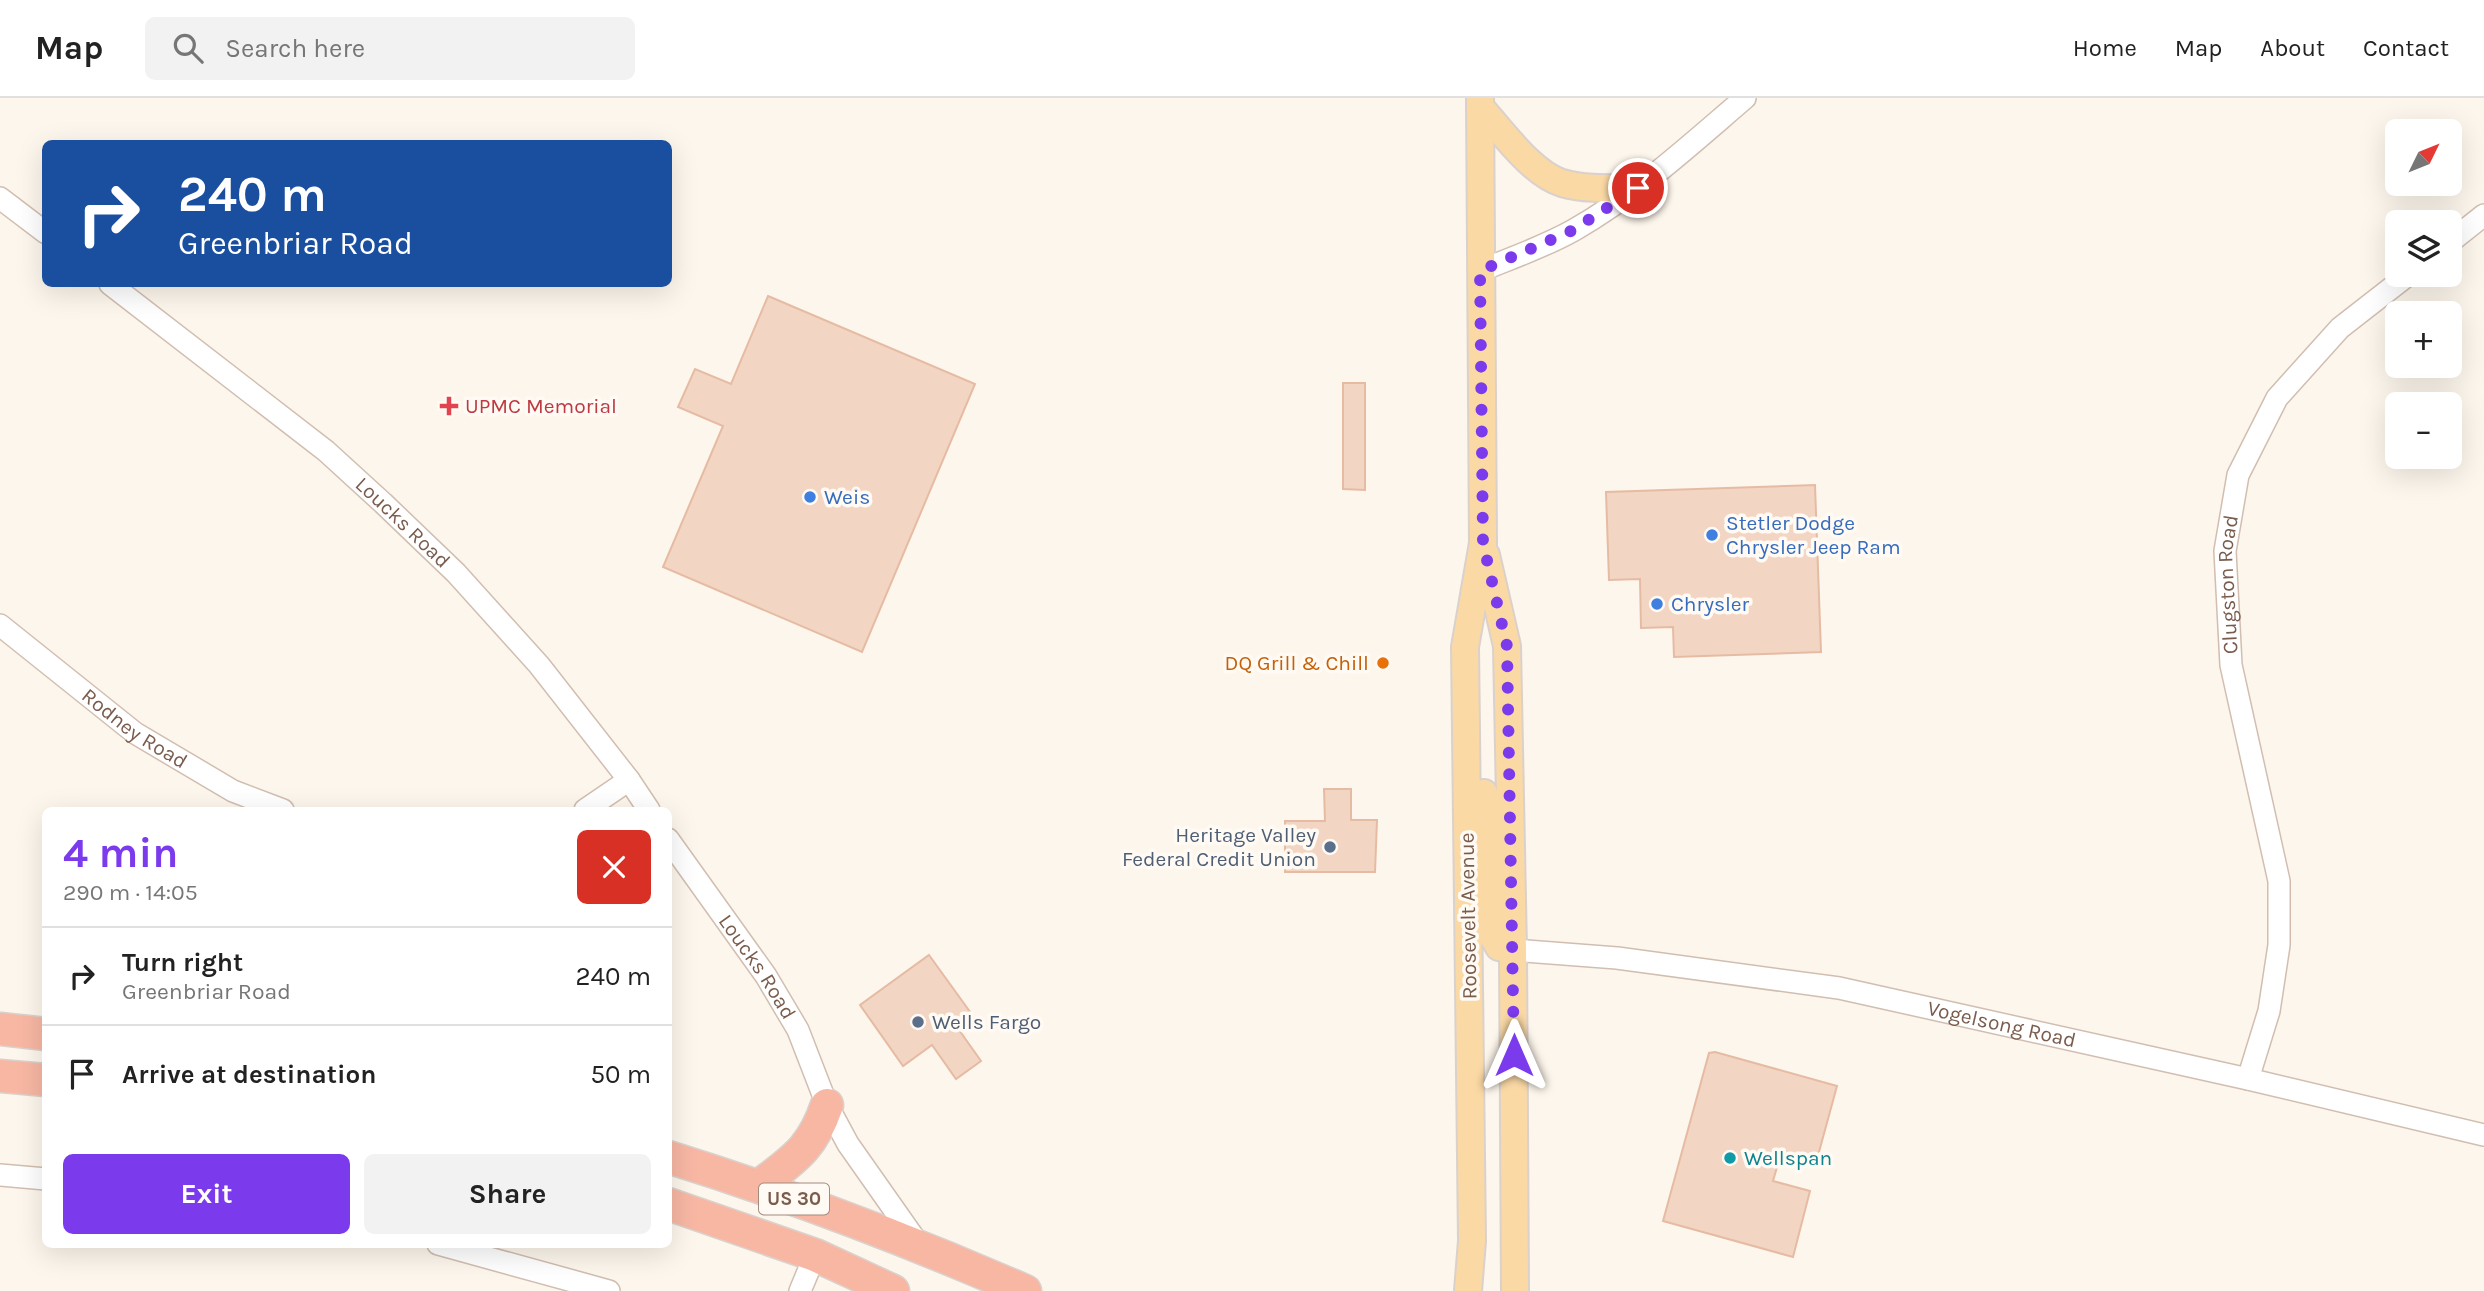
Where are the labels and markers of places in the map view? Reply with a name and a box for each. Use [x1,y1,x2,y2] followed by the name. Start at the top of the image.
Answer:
[1608,158,1668,218] pin
[465,394,617,418] place label: UPMC Memorial
[439,396,459,416] marker: UPMC Memorial
[824,485,870,509] place label: Weis
[802,489,818,505] marker: Weis
[1726,511,1901,559] place label: Stetler Dodge Chrysler Jeep Ram
[1704,527,1720,543] marker: Stetler Dodge Chrysler Jeep Ram
[1671,592,1750,616] place label: Chrysler
[1649,596,1665,612] marker: Chrysler
[1225,651,1369,675] place label: DQ Grill & Chill
[1375,655,1391,671] marker: DQ Grill & Chill
[1122,823,1316,871] place label: Heritage Valley Federal Credit Union
[1322,839,1338,855] marker: Heritage Valley Federal Credit Union
[932,1010,1041,1034] place label: Wells Fargo
[910,1014,926,1030] marker: Wells Fargo
[1744,1146,1832,1170] place label: Wellspan
[1722,1150,1738,1166] marker: Wellspan

